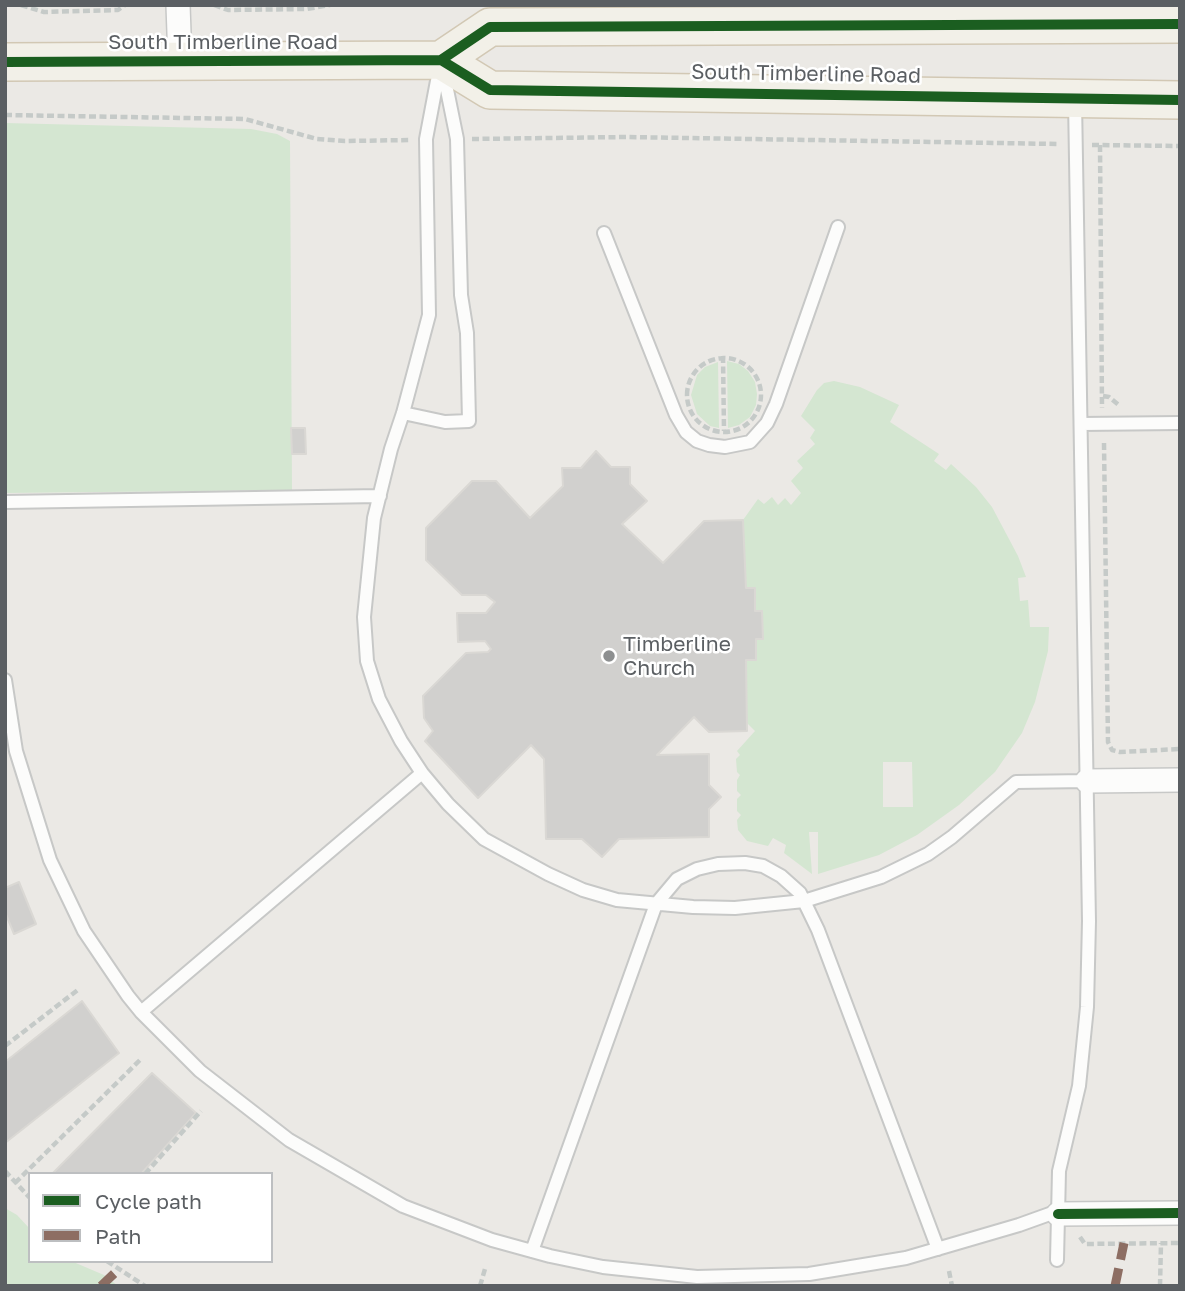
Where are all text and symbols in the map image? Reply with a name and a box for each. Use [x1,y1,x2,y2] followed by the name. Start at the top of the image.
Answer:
[108,29,338,55] street label: South Timberline Road
[691,59,921,89] street label: South Timberline Road
[623,631,731,681] place label: Timberline Church
[601,648,617,664] marker: Timberline Church
[28,1172,273,1263] legend
[95,1188,202,1214] text: Cycle path
[95,1223,142,1249] text: Path

